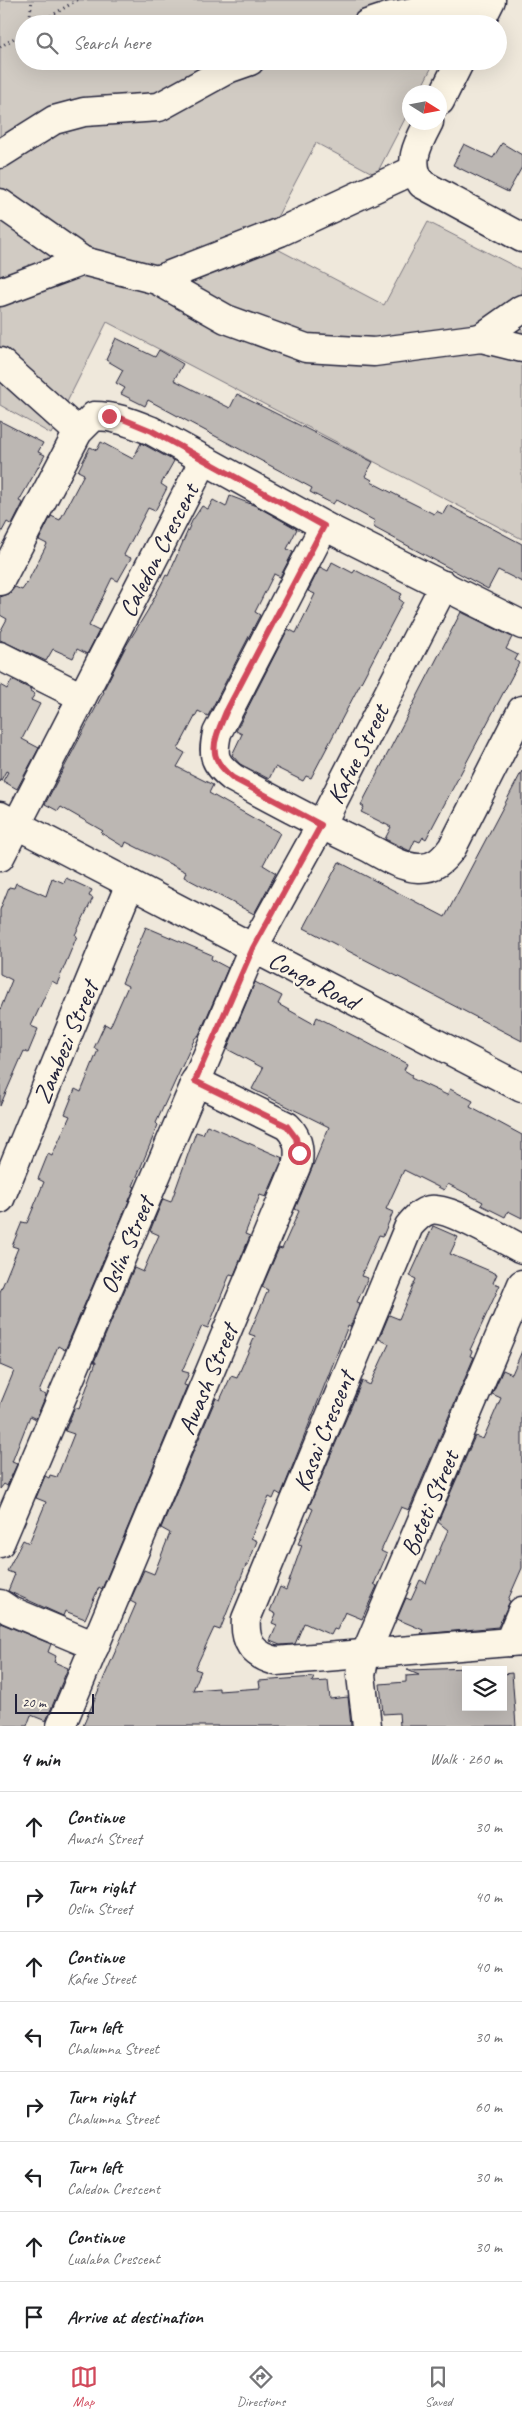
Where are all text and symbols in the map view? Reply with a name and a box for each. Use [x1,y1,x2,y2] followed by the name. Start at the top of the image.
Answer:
[15,15,507,70] search box
[33,29,61,57] icon: search
[73,31,150,55] text: Search here
[402,85,447,130] north arrow
[98,405,121,428] route end
[112,476,207,623] street label: Caledon Crescent
[319,697,398,809] street label: Kafue Street
[263,944,367,1019] street label: Congo Road
[26,973,107,1108] street label: Zambezi Street
[288,1142,311,1165] route start
[92,1189,163,1299] street label: Oslin Street
[170,1316,247,1439] street label: Awash Street
[286,1364,364,1496] street label: Kasai Crescent
[393,1443,467,1561] street label: Boteti Street
[462,1666,507,1711] map controls
[462,1666,507,1711] button: layers
[15,1691,94,1714] scale bar
[22,1694,46,1711] text: 20 m
[20,1746,60,1772] text: 4 min
[430,1749,502,1769] text: Walk · 260 m
[67,1805,124,1829] text: Continue
[20,1813,48,1841] icon: ahead
[475,1817,502,1837] text: 30 m
[67,1829,142,1849] text: Awash Street
[67,1875,134,1899] text: Turn right
[20,1883,48,1911] icon: right
[475,1887,502,1907] text: 40 m
[67,1899,132,1919] text: Oslin Street
[67,1945,124,1969] text: Continue
[20,1953,48,1981] icon: ahead
[475,1957,502,1977] text: 40 m
[67,1969,136,1989] text: Kafue Street
[67,2015,122,2039] text: Turn left
[20,2023,48,2051] icon: left
[475,2027,502,2047] text: 30 m
[67,2039,159,2059] text: Chalumna Street
[67,2085,134,2109] text: Turn right
[20,2093,48,2121] icon: right
[475,2097,502,2117] text: 60 m
[67,2109,159,2129] text: Chalumna Street
[67,2155,122,2179] text: Turn left
[20,2163,48,2191] icon: left
[475,2167,502,2187] text: 30 m
[67,2179,160,2199] text: Caledon Crescent
[67,2225,124,2249] text: Continue
[20,2233,48,2261] icon: ahead
[475,2237,502,2257] text: 30 m
[67,2249,160,2269] text: Lualaba Crescent
[20,2303,48,2331] icon: arrive
[67,2305,203,2329] text: Arrive at destination
[70,2363,98,2410] tab: Map
[237,2363,285,2410] tab: Directions
[424,2363,452,2410] tab: Saved

